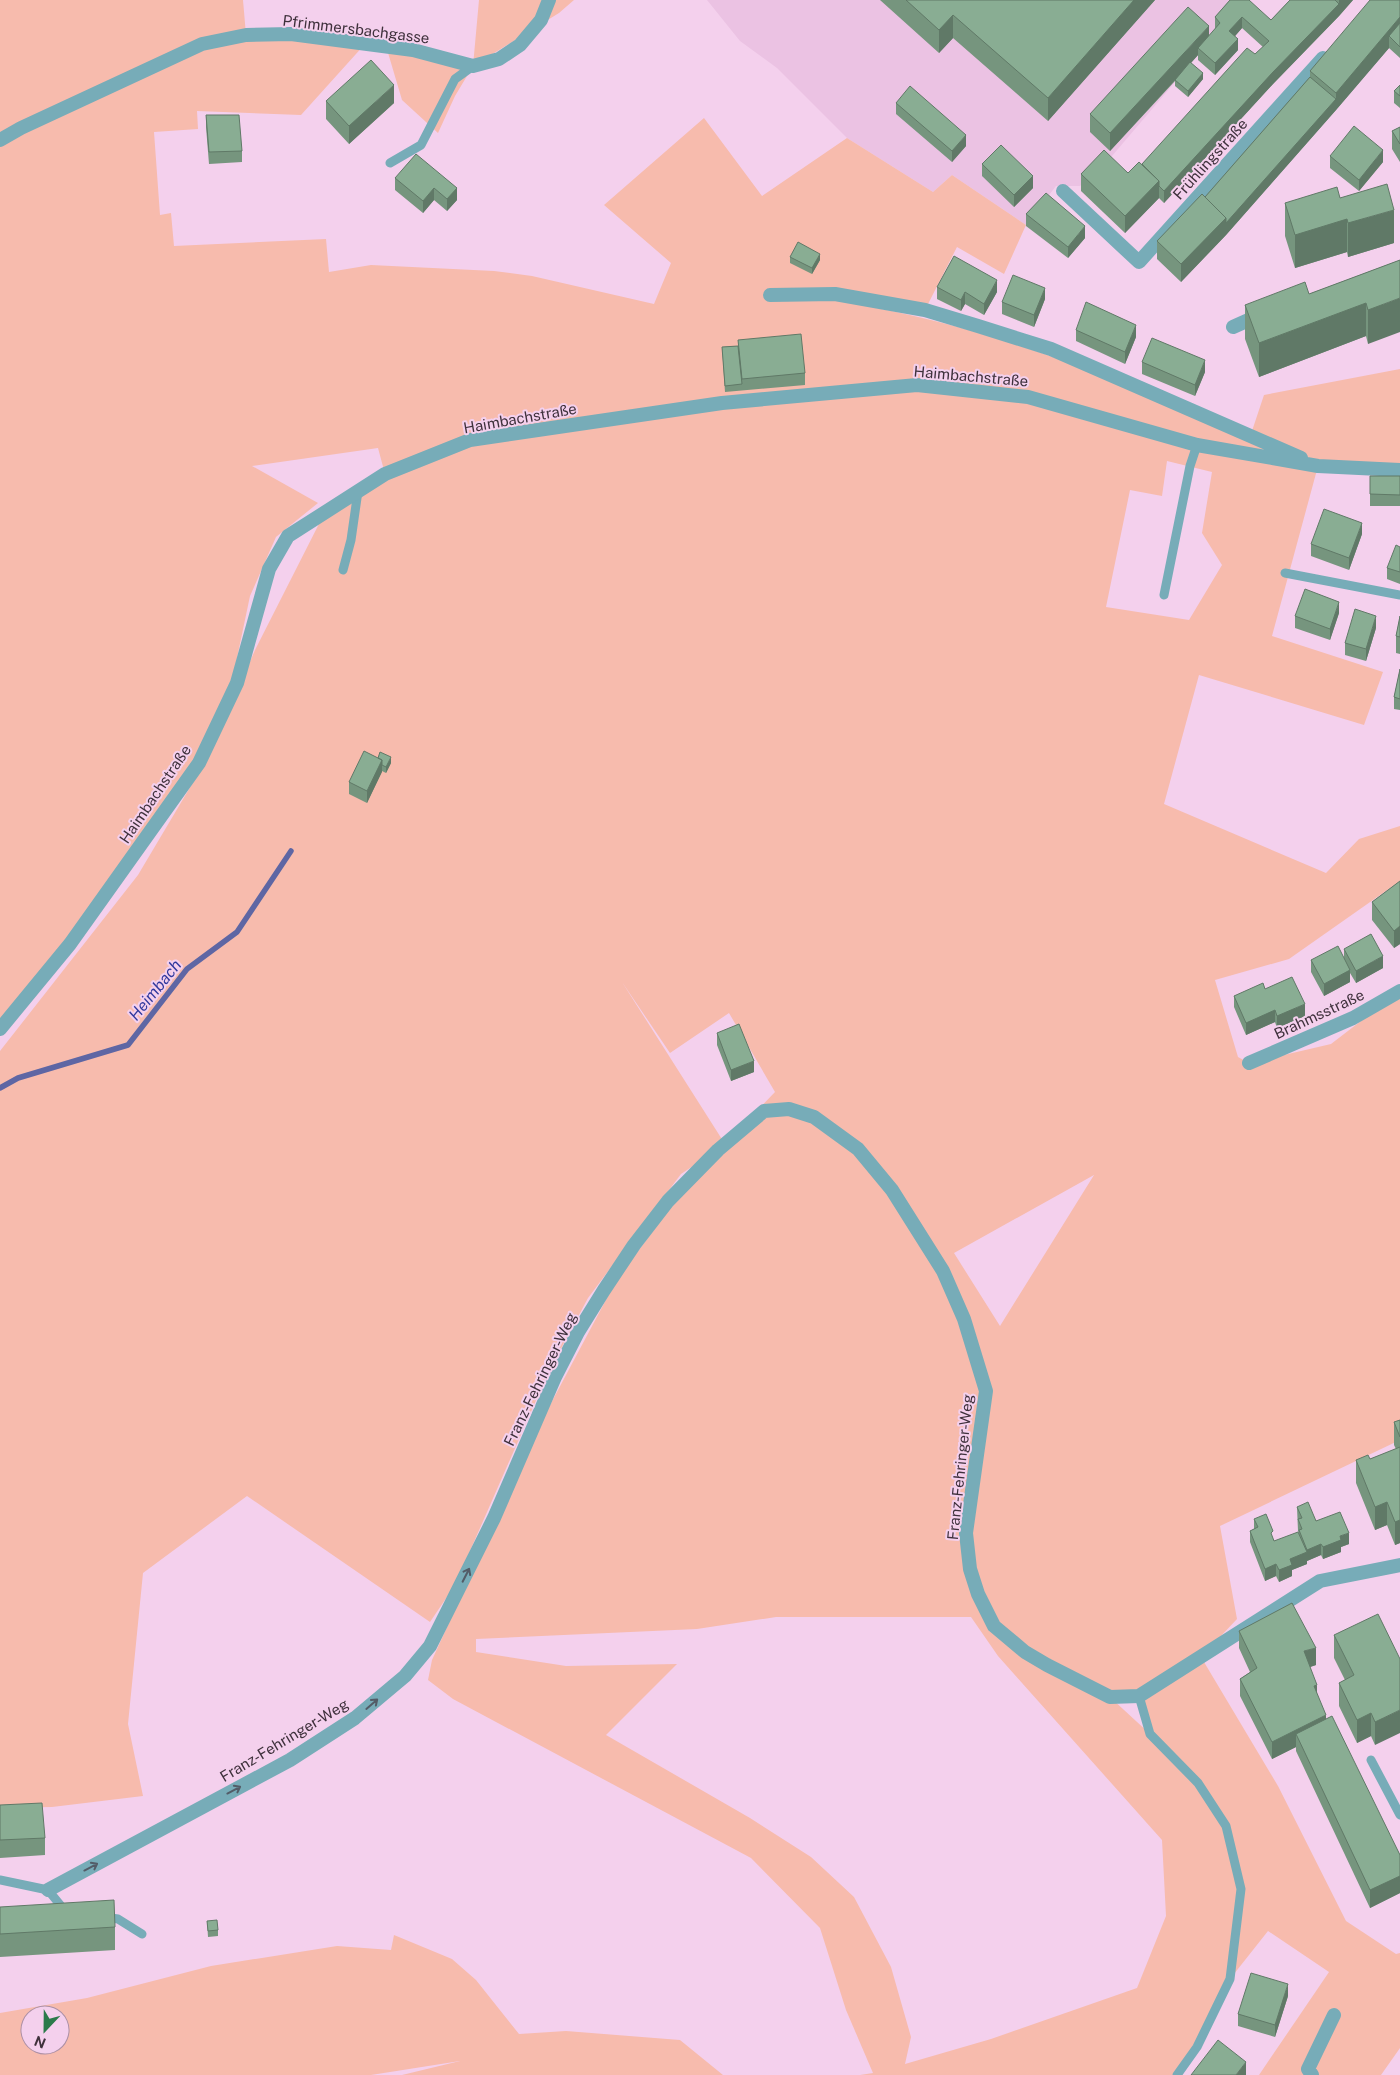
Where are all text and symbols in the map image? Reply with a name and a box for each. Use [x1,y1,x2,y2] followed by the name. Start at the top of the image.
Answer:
[282,12,430,46] street label: Pfrimmersbachgasse
[1169,115,1251,203] street label: Frühlingstraße
[913,363,1029,389] street label: Haimbachstraße
[462,400,578,436] street label: Haimbachstraße
[116,742,194,846] street label: Haimbachstraße
[125,956,185,1024] water label: Heimbach
[1271,986,1367,1042] street label: Brahmsstraße
[500,1309,580,1449] street label: Franz-Fehringer-Weg
[944,1393,976,1541] street label: Franz-Fehringer-Weg
[462,1568,471,1583] one-way arrow
[217,1695,351,1785] street label: Franz-Fehringer-Weg
[365,1699,378,1710] one-way arrow
[226,1785,241,1794] one-way arrow
[83,1862,98,1871] one-way arrow
[20,2005,70,2055] north arrow
[32,2033,48,2052] text: N

